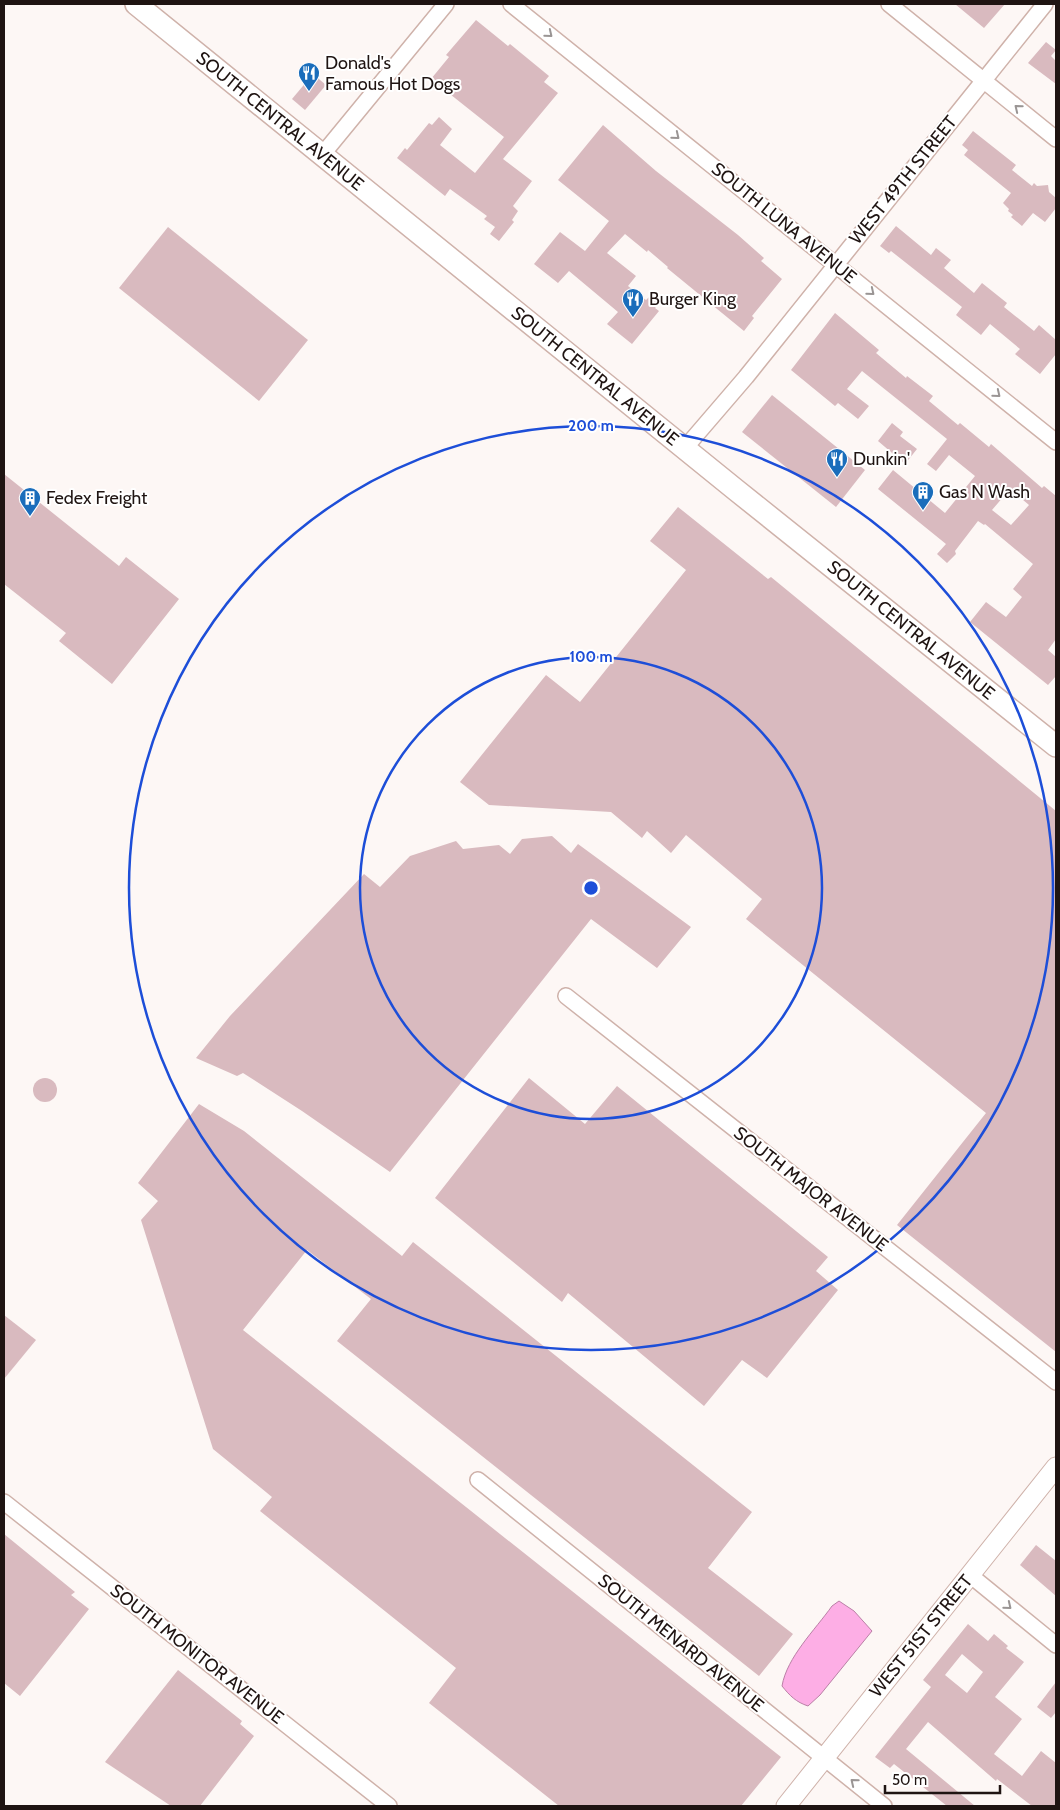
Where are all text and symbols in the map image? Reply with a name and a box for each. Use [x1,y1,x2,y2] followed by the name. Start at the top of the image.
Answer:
[543,29,552,37] one-way arrow
[192,47,368,195] street label: SOUTH CENTRAL AVENUE
[325,52,460,95] place label: Donald's Famous Hot Dogs
[297,61,321,92] restaurant icon: Donald's Famous Hot Dogs
[1015,106,1024,114] one-way arrow
[845,111,962,249] street label: WEST 49TH STREET
[670,130,679,139] one-way arrow
[707,158,861,288] street label: SOUTH LUNA AVENUE
[621,287,645,318] restaurant icon: Burger King
[865,287,874,296] one-way arrow
[649,288,737,310] place label: Burger King
[507,302,683,450] street label: SOUTH CENTRAL AVENUE
[992,389,1001,398] one-way arrow
[568,417,614,435] text: 200 m
[825,447,849,478] restaurant icon: Dunkin'
[853,448,910,470] place label: Dunkin'
[911,480,935,511] building icon: Gas N Wash
[939,481,1030,503] place label: Gas N Wash
[18,486,42,517] building icon: Fedex Freight
[46,487,147,509] place label: Fedex Freight
[823,556,999,704] street label: SOUTH CENTRAL AVENUE
[569,648,613,666] text: 100 m
[582,879,600,897] centre of rings
[730,1122,893,1256] street label: SOUTH MAJOR AVENUE
[594,1569,768,1717] street label: SOUTH MENARD AVENUE
[865,1570,977,1702] street label: WEST 51ST STREET
[106,1579,288,1729] street label: SOUTH MONITOR AVENUE
[1002,1600,1011,1608] one-way arrow
[885,1762,1000,1794] scale bar
[892,1771,927,1789] text: 50 m
[851,1780,860,1788] one-way arrow

